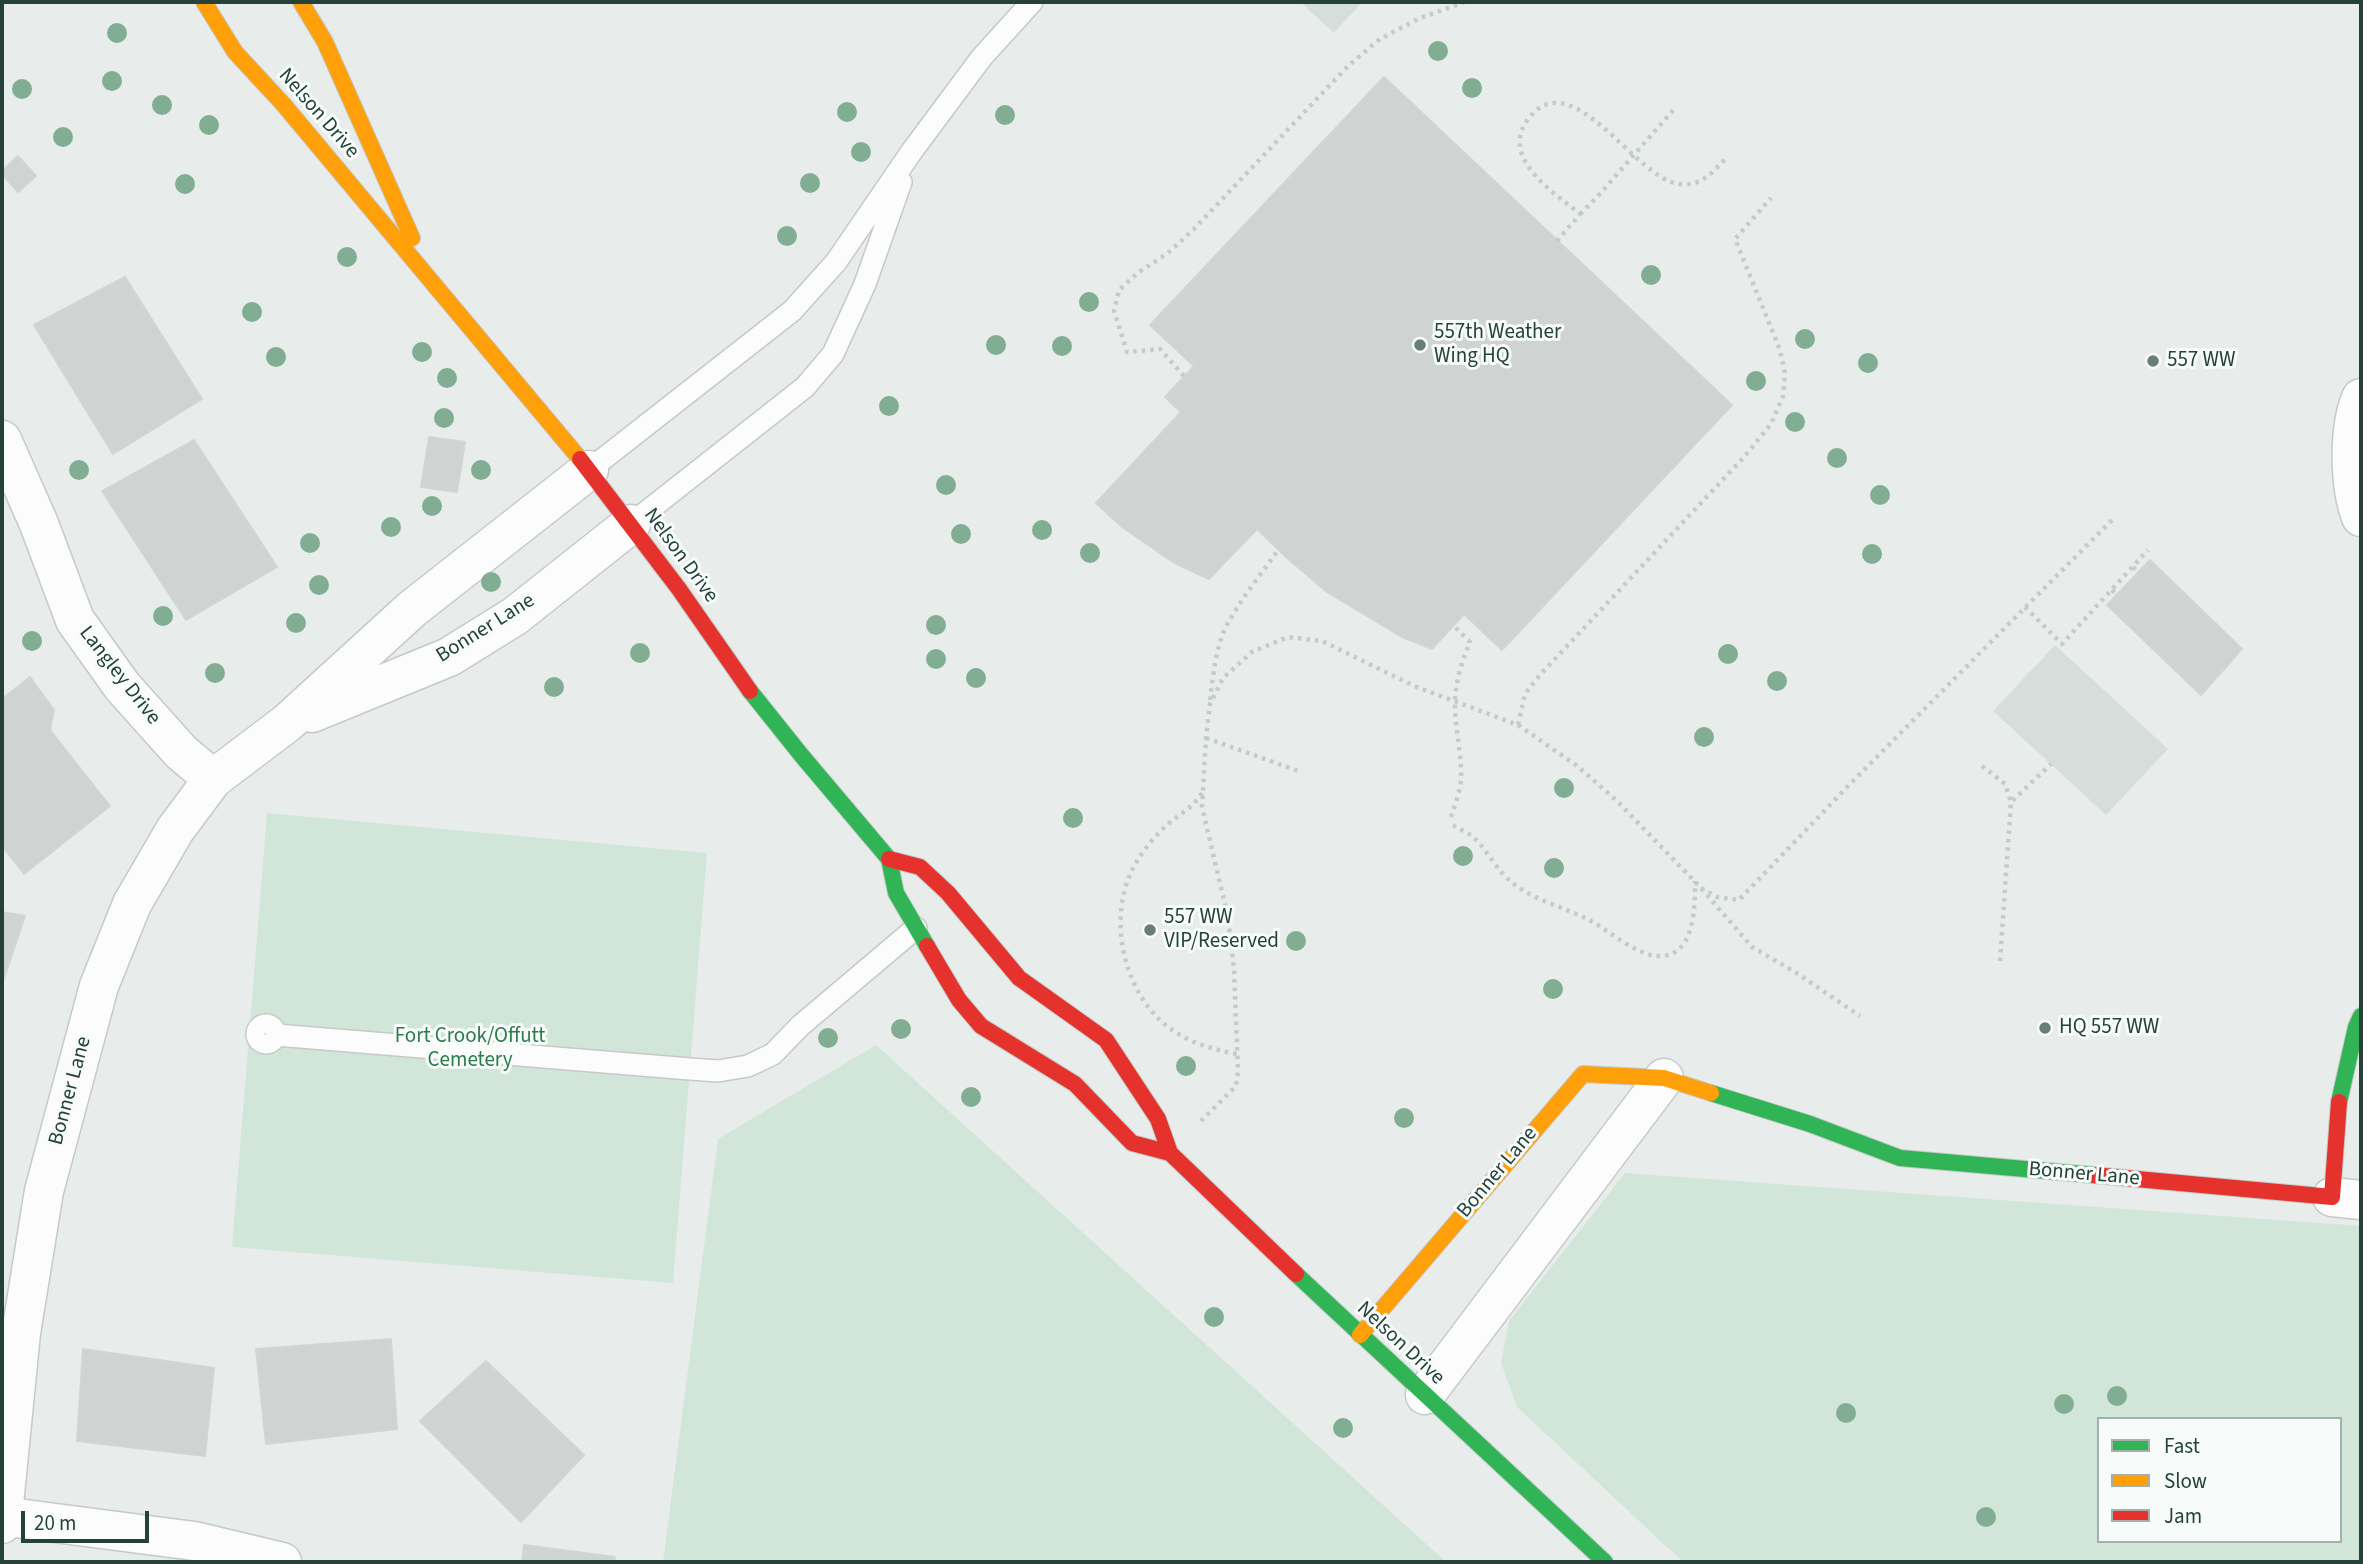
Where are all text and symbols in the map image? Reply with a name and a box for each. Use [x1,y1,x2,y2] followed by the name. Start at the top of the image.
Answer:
[272,64,364,164] street label: Nelson Drive
[1434,320,1561,370] place label: 557th Weather Wing HQ
[1412,337,1428,353] marker: 557th Weather Wing HQ
[2167,348,2236,374] place label: 557 WW
[2145,353,2161,369] marker: 557 WW
[637,504,723,608] street label: Nelson Drive
[432,589,540,669] street label: Bonner Lane
[73,622,165,730] street label: Langley Drive
[1164,905,1279,955] place label: 557 WW VIP/Reserved
[1142,922,1158,938] marker: 557 WW VIP/Reserved
[2059,1015,2159,1041] place label: HQ 557 WW
[2037,1020,2053,1036] marker: HQ 557 WW
[395,1024,545,1074] park label: Fort Crook/Offutt Cemetery
[44,1034,98,1148] street label: Bonner Lane
[1453,1122,1543,1224] street label: Bonner Lane
[2027,1158,2141,1192] street label: Bonner Lane
[1351,1297,1449,1391] street label: Nelson Drive
[2097,1417,2342,1543] legend
[2164,1431,2200,1461] text: Fast
[2164,1466,2207,1496] text: Slow
[24,1498,152,1542] scale bar
[2164,1501,2202,1531] text: Jam
[34,1508,76,1538] text: 20 m

